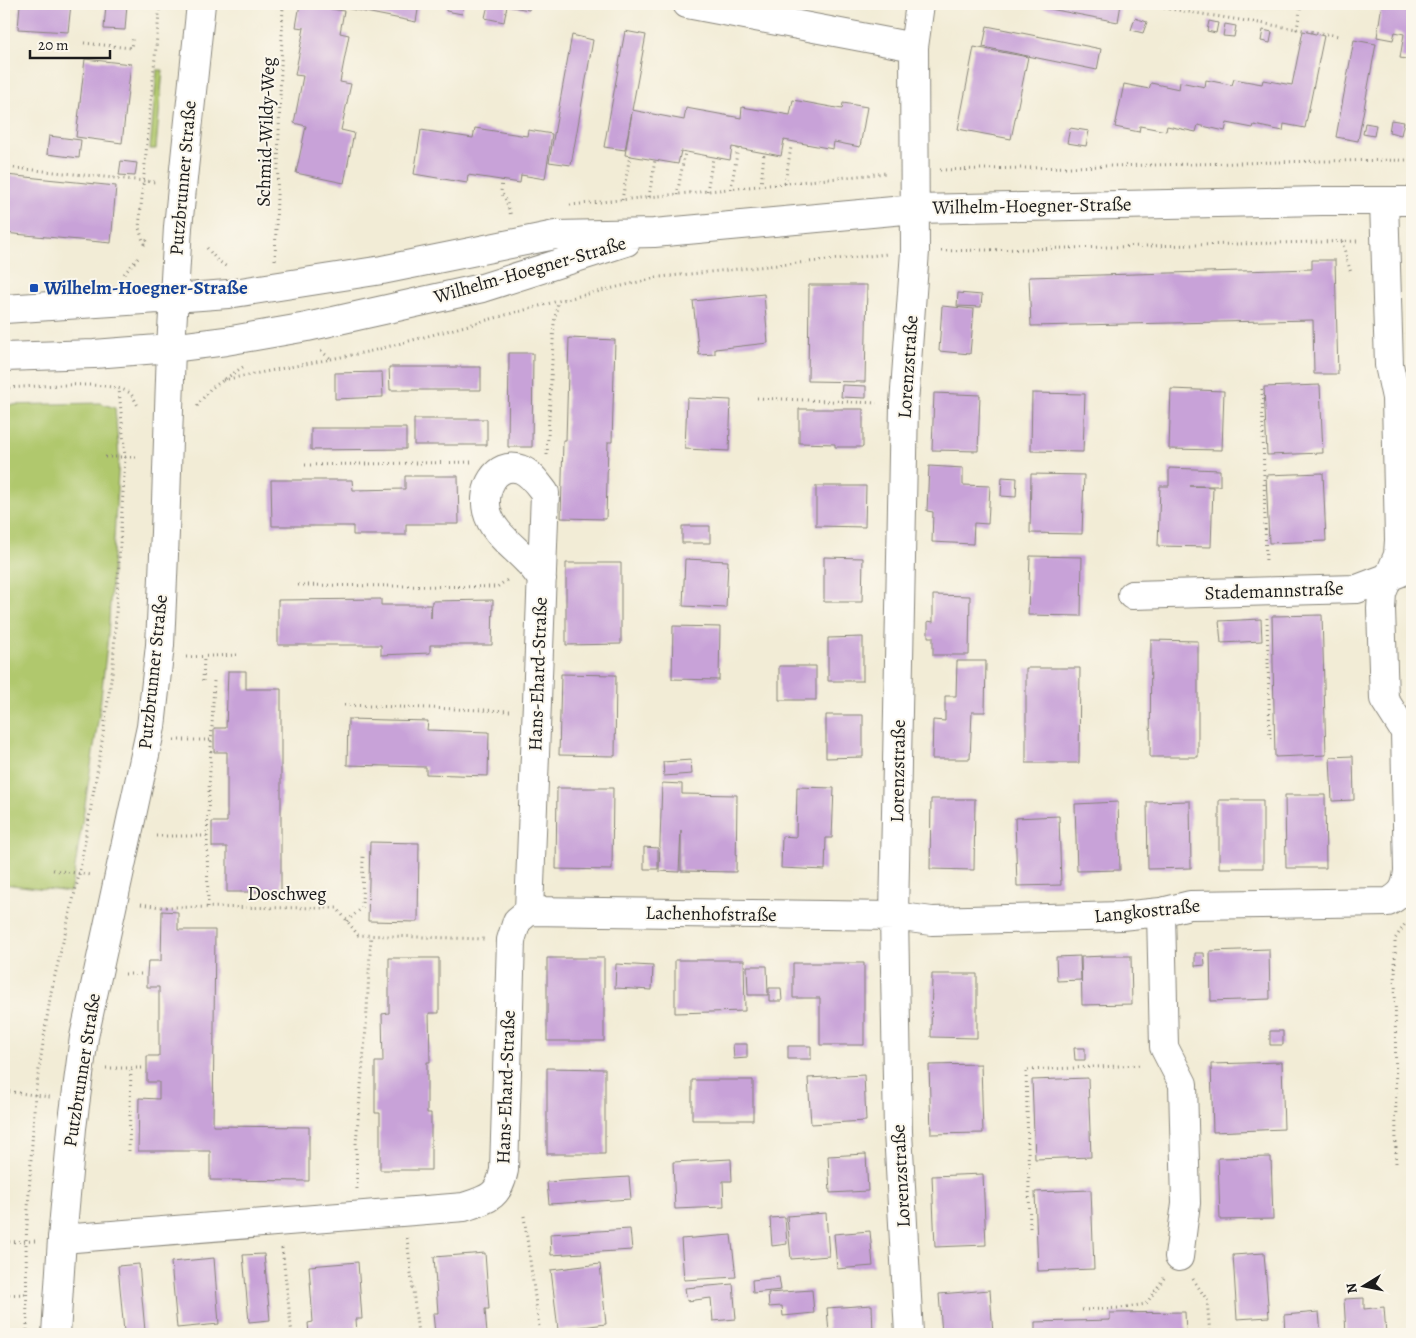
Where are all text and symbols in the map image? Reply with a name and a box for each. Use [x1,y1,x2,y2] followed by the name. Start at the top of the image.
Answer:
[30,28,110,60] scale bar
[38,35,69,55] text: 20 m
[250,56,282,207] street label: Schmid-Wildy-Weg
[163,99,203,257] street label: Putzbrunner Straße
[931,191,1132,221] street label: Wilhelm-Hoegner-Straße
[430,230,629,310] street label: Wilhelm-Hoegner-Straße
[43,275,248,301] place label: Wilhelm-Hoegner-Straße
[28,282,40,294] marker: Wilhelm-Hoegner-Straße
[891,315,925,419] street label: Lorenzstraße
[1204,576,1344,606] street label: Stademannstraße
[132,593,174,751] street label: Putzbrunner Straße
[522,596,554,752] street label: Hans-Ehard-Straße
[884,719,912,823] street label: Lorenzstraße
[247,881,327,907] street label: Doschweg
[1093,893,1201,929] street label: Langkostraße
[645,900,777,928] street label: Lachenhofstraße
[57,991,107,1149] street label: Putzbrunner Straße
[490,1009,522,1165] street label: Hans-Ehard-Straße
[885,1124,917,1228] street label: Lorenzstraße
[1338,1260,1388,1310] north arrow
[1341,1281,1362,1295] text: N

